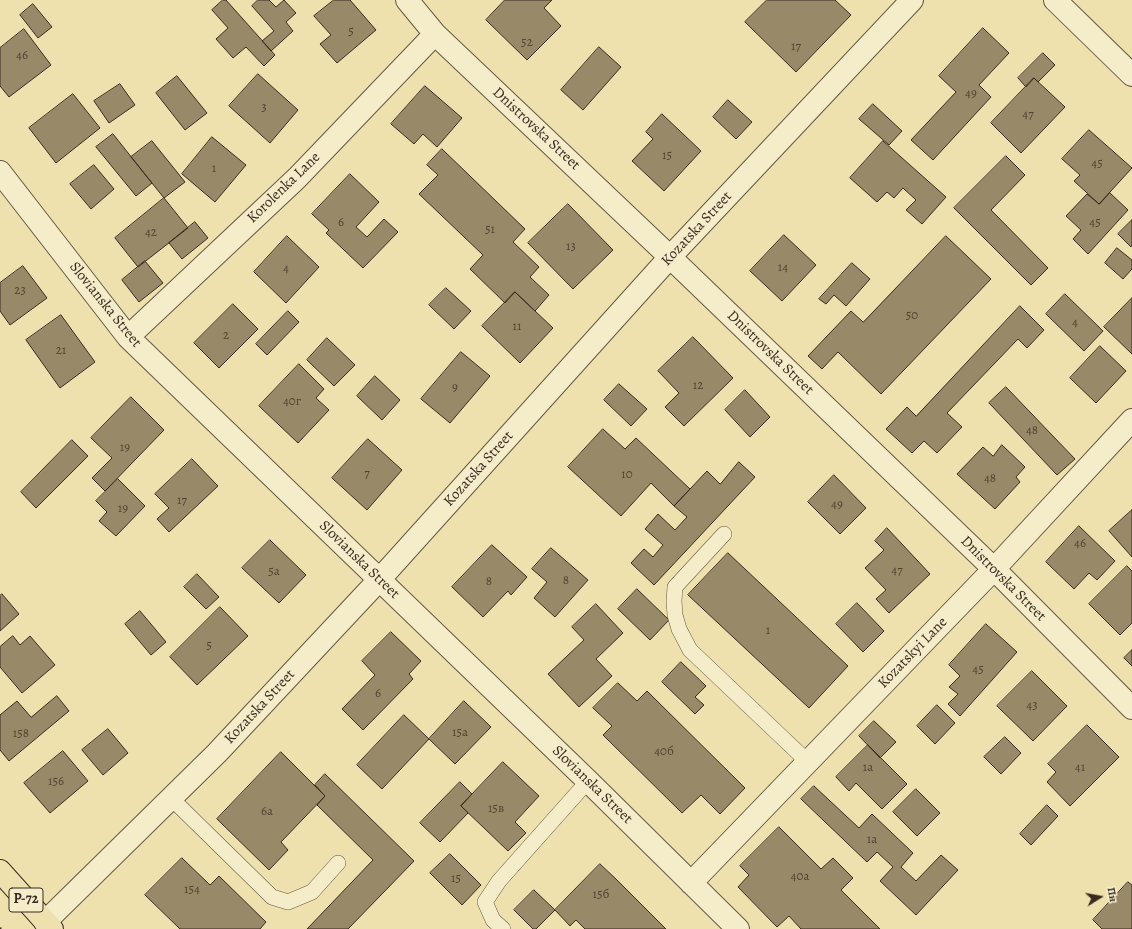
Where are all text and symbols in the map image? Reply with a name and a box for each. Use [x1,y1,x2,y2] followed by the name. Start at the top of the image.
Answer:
[348,24,354,40] house number: 5
[521,35,533,51] house number: 52
[791,39,801,55] house number: 17
[16,48,28,64] house number: 46
[488,84,584,174] street label: Dnistrovska Street
[965,86,977,102] house number: 49
[261,100,267,116] house number: 3
[1022,107,1034,123] house number: 47
[662,148,672,164] house number: 15
[244,149,324,227] street label: Korolenka Lane
[1091,156,1103,172] house number: 45
[212,161,216,177] house number: 1
[658,188,736,270] street label: Kozatska Street
[338,215,344,231] house number: 6
[1089,215,1101,231] house number: 45
[485,222,495,238] house number: 51
[145,225,157,241] house number: 42
[566,239,576,255] house number: 13
[65,259,145,351] street label: Slovianska Street
[778,260,788,276] house number: 14
[283,261,289,277] house number: 4
[14,283,26,299] house number: 23
[723,307,817,399] street label: Dnistrovska Street
[906,308,918,324] house number: 50
[1072,315,1078,331] house number: 4
[513,319,521,335] house number: 11
[223,328,229,344] house number: 2
[56,343,66,359] house number: 21
[693,378,703,394] house number: 12
[452,380,458,396] house number: 9
[283,394,301,410] house number: 40г
[1026,423,1038,439] house number: 48
[440,428,518,510] street label: Kozatska Street
[120,440,130,456] house number: 19
[364,466,370,482] house number: 7
[621,467,633,483] house number: 10
[984,471,996,487] house number: 48
[177,493,187,509] house number: 17
[831,497,843,513] house number: 49
[118,501,128,517] house number: 19
[315,517,403,603] street label: Slovianska Street
[957,533,1049,625] street label: Dnistrovska Street
[1074,536,1086,552] house number: 46
[891,563,903,579] house number: 47
[268,564,280,580] house number: 5а
[563,573,569,589] house number: 8
[486,574,492,590] house number: 8
[875,614,951,692] street label: Kozatskyi Lane
[766,623,770,639] house number: 1
[206,638,212,654] house number: 5
[972,662,984,678] house number: 45
[221,666,299,748] street label: Kozatska Street
[375,686,381,702] house number: 6
[1026,698,1038,714] house number: 43
[452,725,468,741] house number: 15а
[13,726,29,742] house number: 158
[548,742,636,828] street label: Slovianska Street
[654,744,674,760] house number: 40б
[863,760,873,776] house number: 1а
[1075,760,1085,776] house number: 41
[48,774,64,790] house number: 156
[488,801,504,817] house number: 15в
[261,804,273,820] house number: 6а
[867,832,877,848] house number: 1а
[791,869,809,885] house number: 40а
[451,871,461,887] house number: 15
[1080,877,1120,917] north arrow
[184,882,200,898] house number: 154
[1104,886,1121,903] text: Пн
[593,887,609,903] house number: 15б
[9,888,43,912] road number: Р-72

